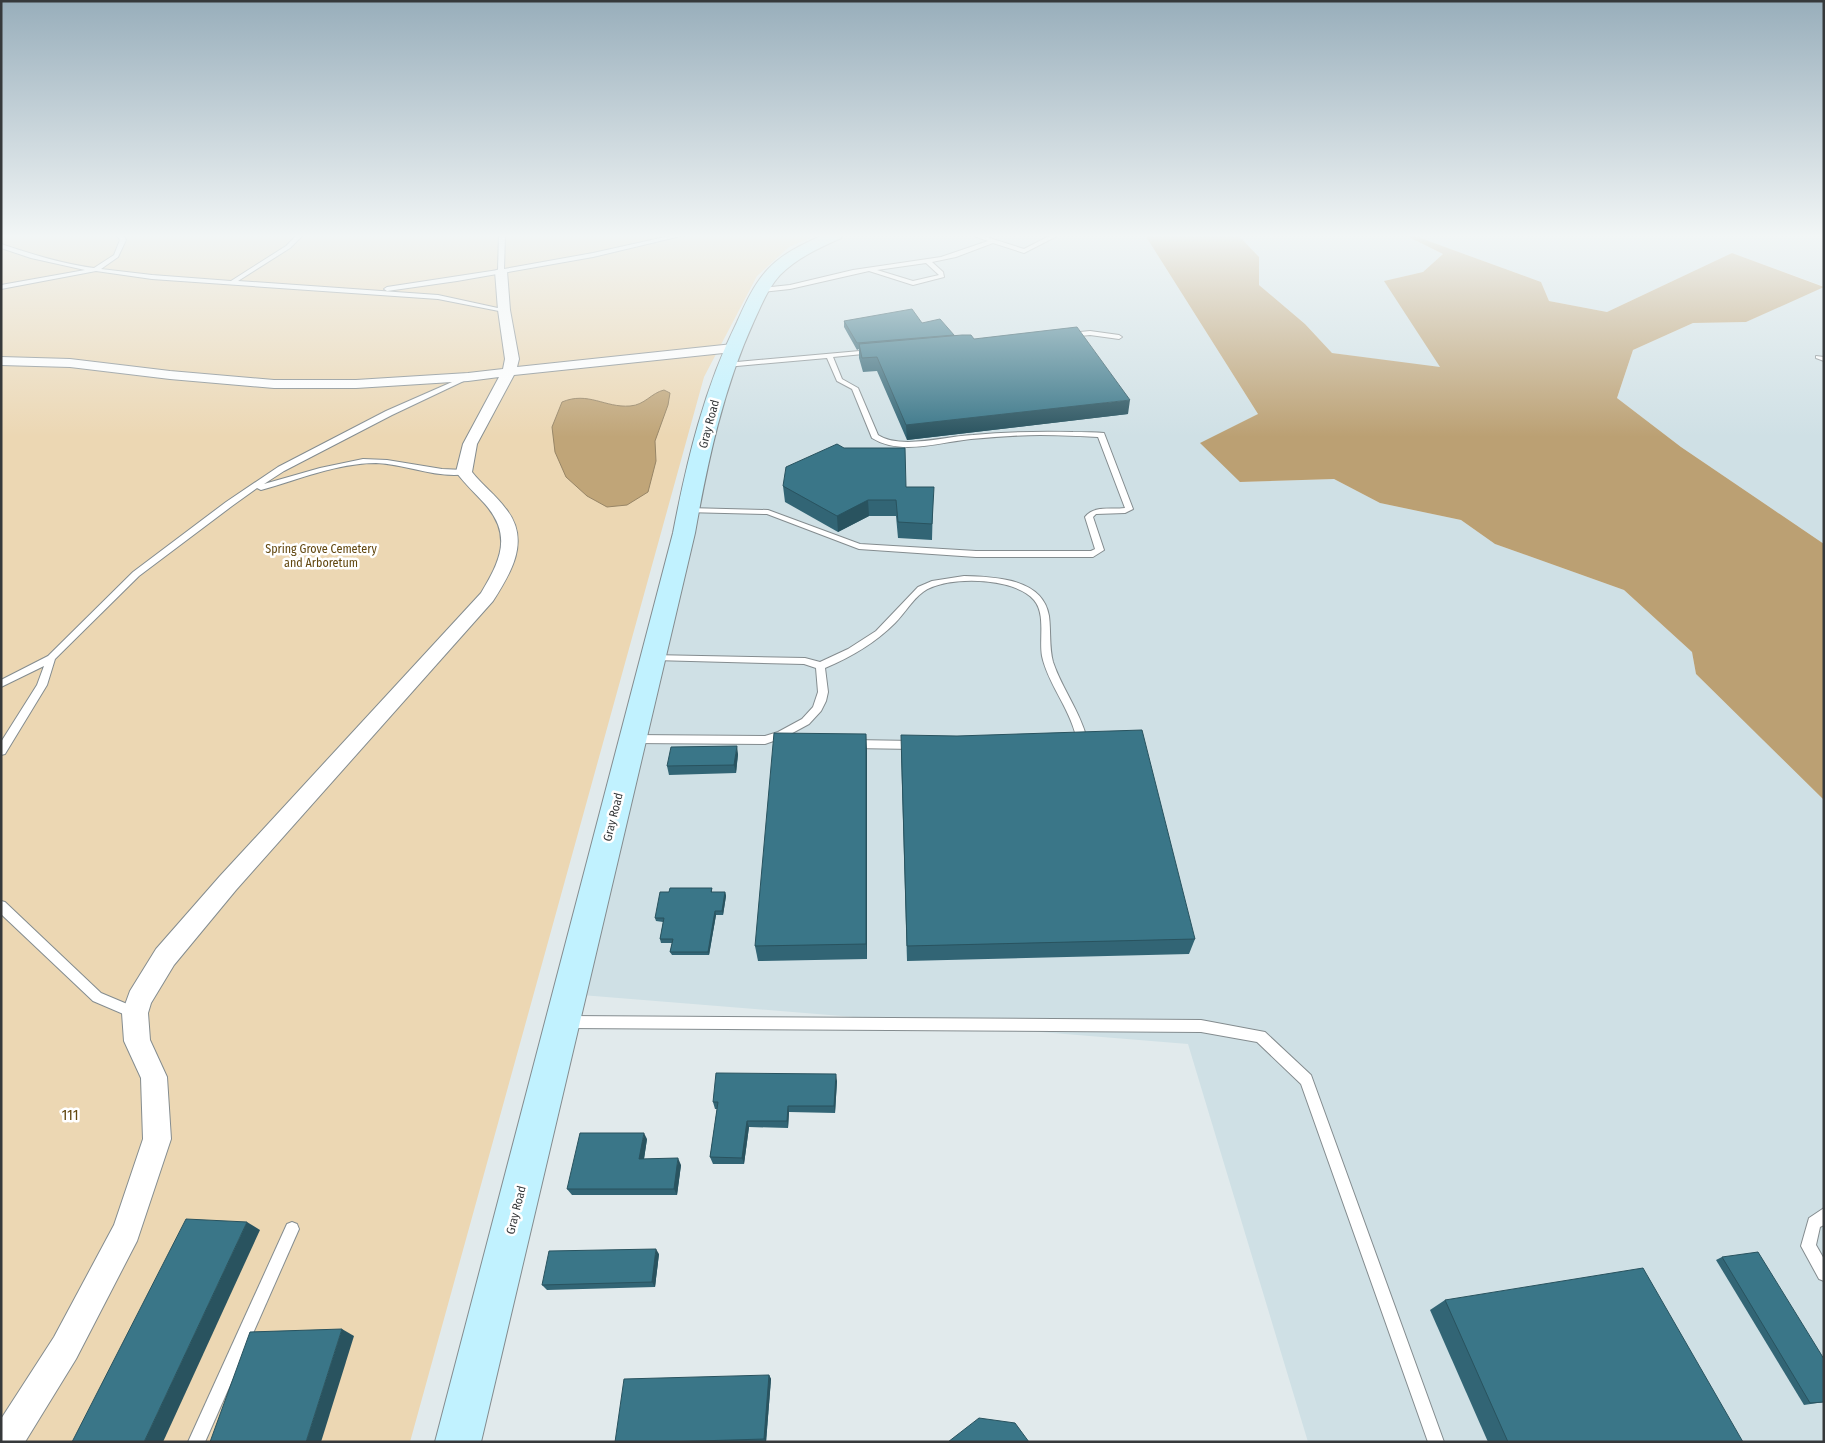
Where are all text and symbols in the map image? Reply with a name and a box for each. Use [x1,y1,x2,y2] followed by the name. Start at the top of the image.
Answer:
[696,398,722,450] street label: Gray Road
[265,542,377,570] park label: Spring Grove Cemetery and Arboretum
[600,791,626,843] street label: Gray Road
[61,1106,79,1124] park label: 111
[503,1184,529,1236] street label: Gray Road

